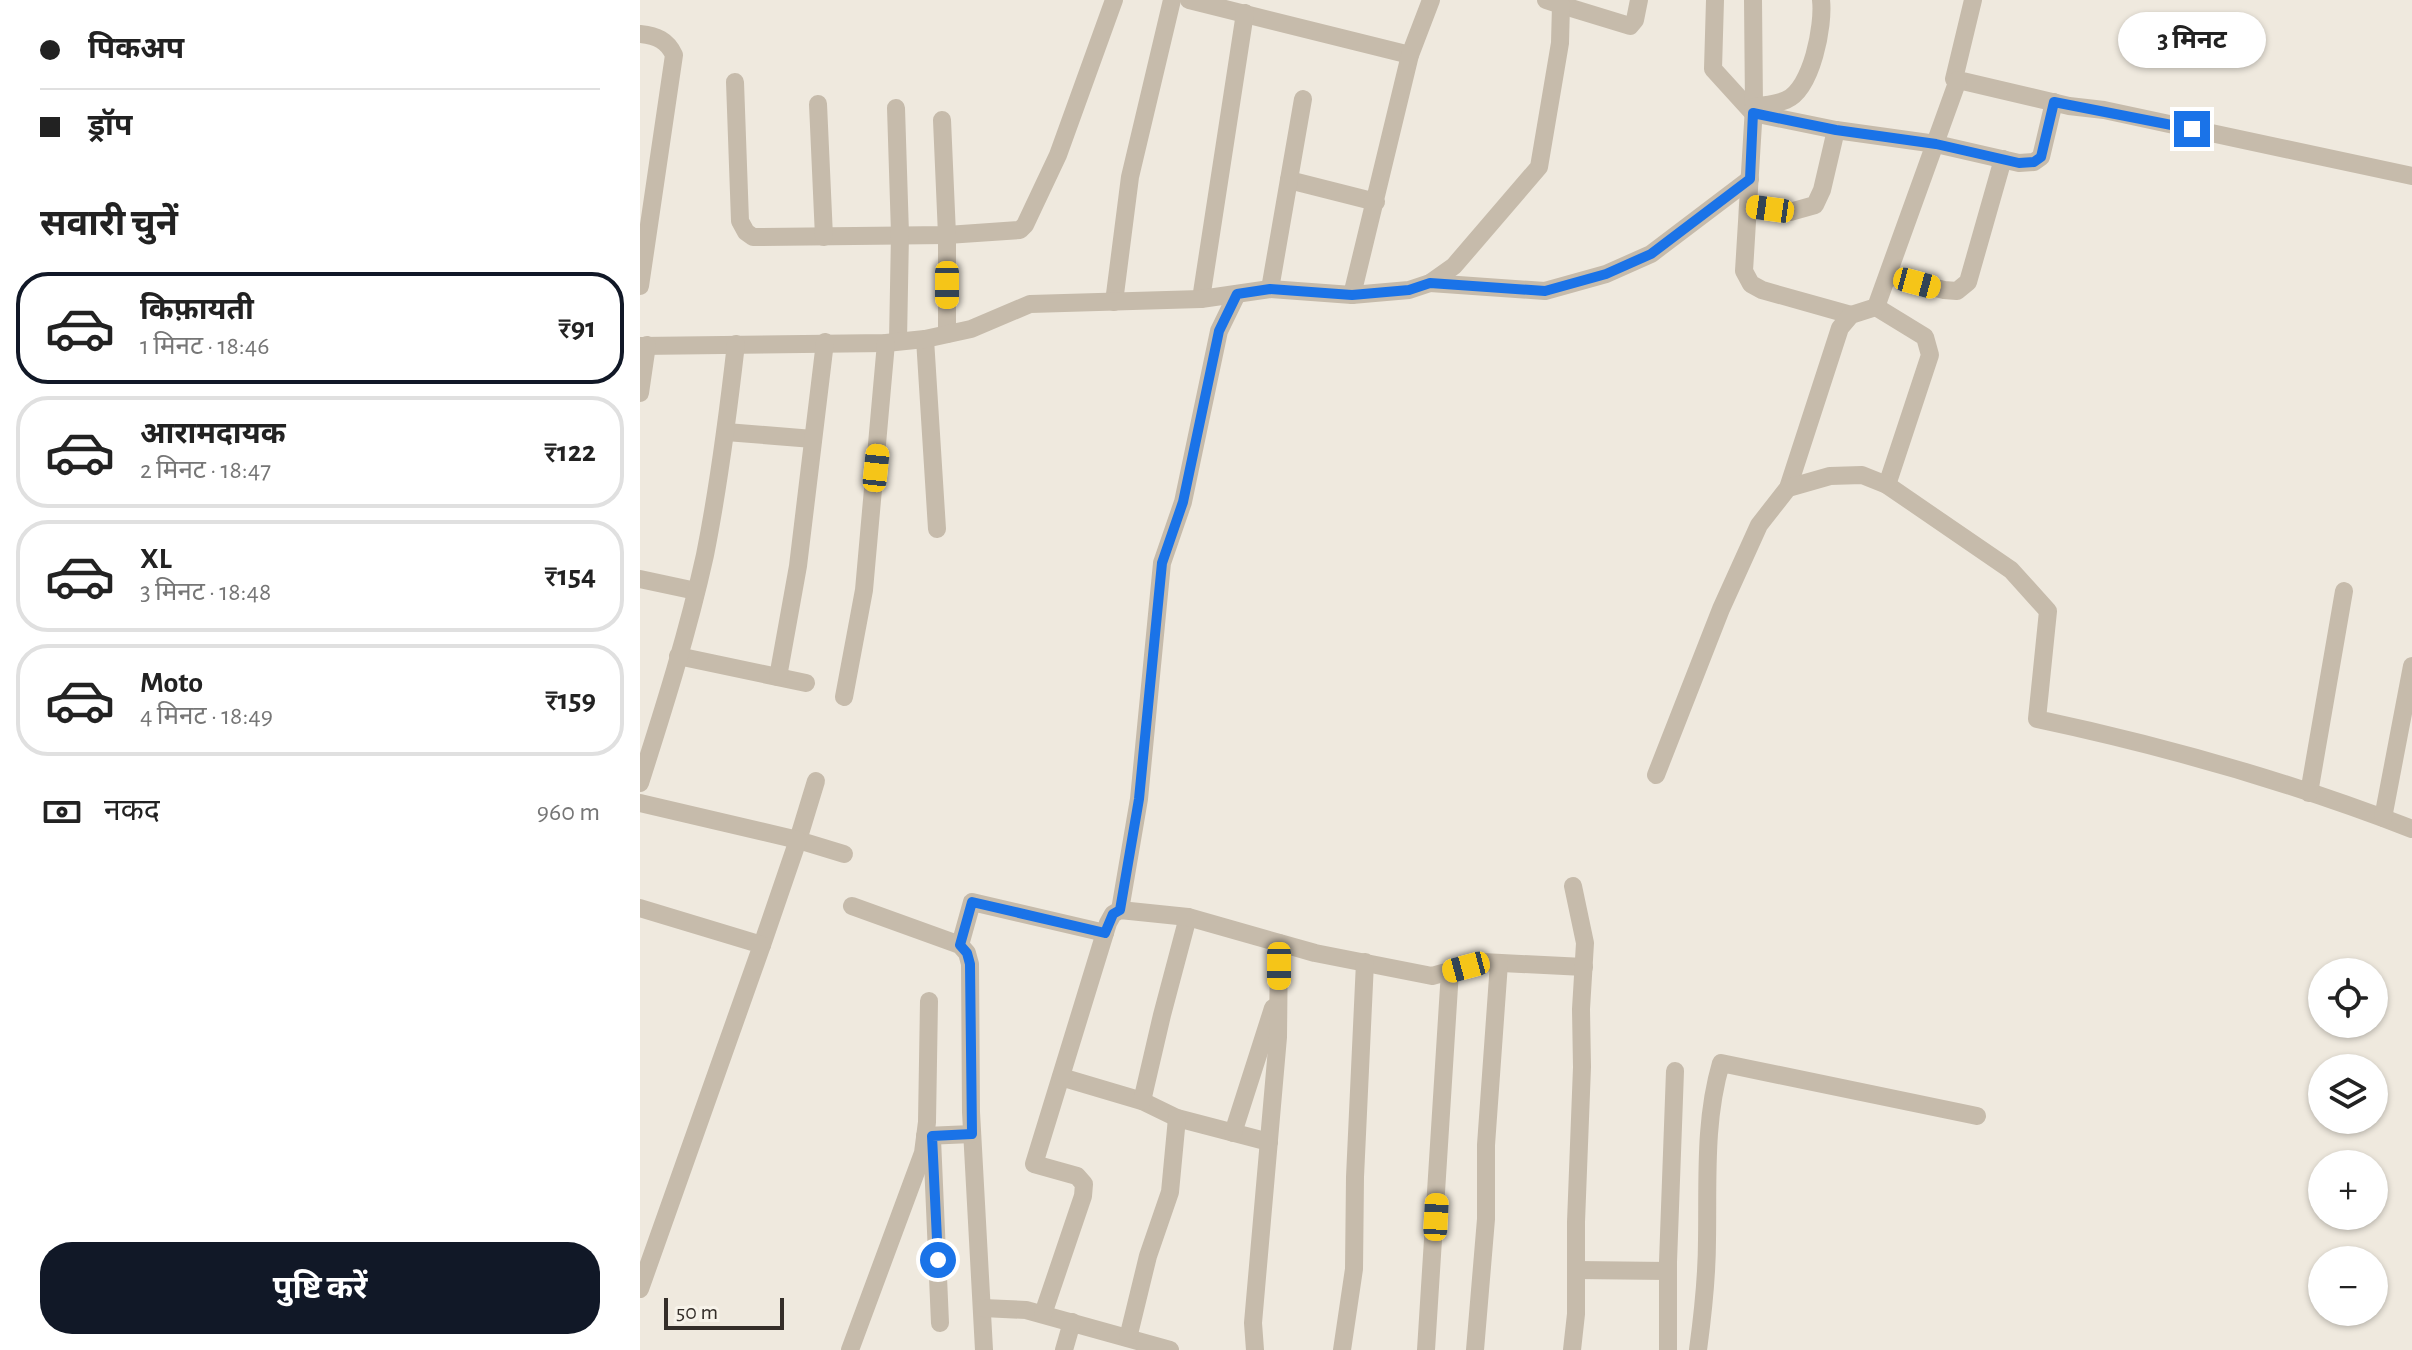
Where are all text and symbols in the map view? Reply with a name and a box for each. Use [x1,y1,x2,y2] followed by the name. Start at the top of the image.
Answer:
[2118,13,2266,69] callout: 3 मिनट
[2157,27,2227,53] text: 3 मिनट
[88,34,184,64] text: पिकअप
[88,111,132,141] text: ड्रॉप
[2174,111,2210,147] route end
[1745,194,1795,224] car
[40,206,178,242] text: सवारी चुनें
[935,261,959,309] car
[1891,265,1943,301] car
[44,292,116,364] icon: car
[140,295,254,325] text: किफ़ायती
[558,313,596,343] text: ₹91
[140,333,270,359] text: 1 मिनट · 18:46
[44,416,116,488] icon: car
[140,419,286,449] text: आरामदायक
[544,437,596,467] text: ₹122
[862,443,890,493] car
[140,457,271,483] text: 2 मिनट · 18:47
[44,540,116,612] icon: car
[140,544,172,574] text: XL
[545,561,596,591] text: ₹154
[140,579,271,605] text: 3 मिनट · 18:48
[44,664,116,736] icon: car
[140,668,203,698] text: Moto
[545,685,596,715] text: ₹159
[140,703,273,729] text: 4 मिनट · 18:49
[40,790,84,834] icon: cash
[104,796,160,826] text: नकद
[537,799,600,825] text: 960 m
[1267,942,1291,990] car
[1440,949,1492,985] car
[2308,958,2388,1326] map controls
[2308,958,2388,1038] button: locate
[2308,1054,2388,1134] button: layers
[2308,1150,2388,1230] button: +
[1423,1192,1449,1242] car
[40,1242,600,1334] button: पुष्टि करें
[920,1242,956,1278] route start
[2308,1246,2388,1326] button: −
[664,1294,784,1330] scale bar
[676,1301,718,1323] text: 50 m

